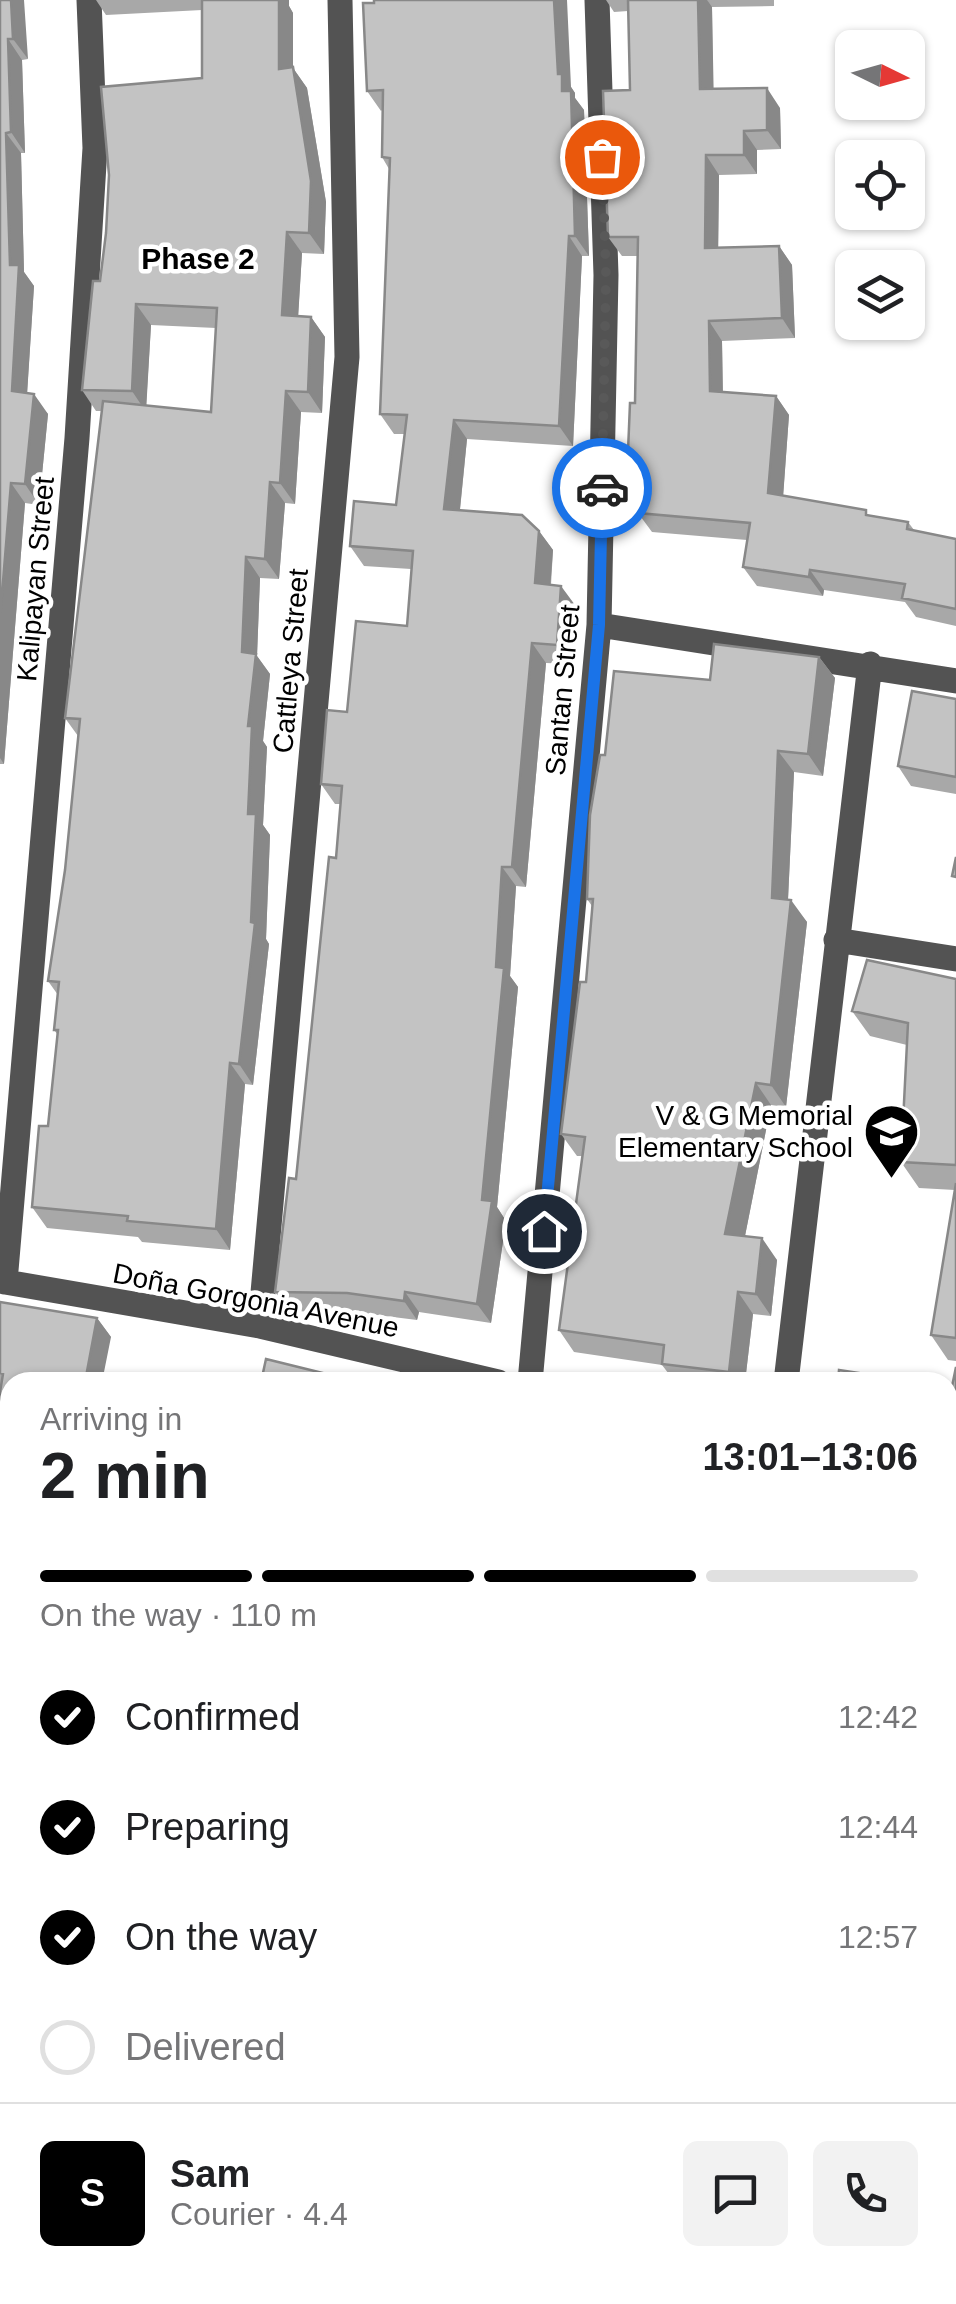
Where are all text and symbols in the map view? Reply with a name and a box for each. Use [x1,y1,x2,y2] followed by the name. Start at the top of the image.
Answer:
[835,30,925,120] north arrow
[835,30,925,340] map controls
[560,115,645,200] pin
[575,130,630,185] icon: bag
[835,140,925,230] button: locate
[141,242,255,275] district label: Phase 2
[835,250,925,340] button: layers
[552,438,652,538] courier
[575,461,630,516] icon: car
[11,475,60,683] street label: Kalipayan Street
[267,567,314,755] street label: Cattleya Street
[540,603,585,777] street label: Santan Street
[618,1100,853,1163] place label: V & G Memorial Elementary School
[862,1101,922,1180] school or university icon: V & G Memorial Elementary School
[502,1189,587,1274] pin
[517,1204,572,1259] icon: home
[110,1258,401,1343] street label: Doña Gorgonia Avenue
[40,1401,182,1437] text: Arriving in
[702,1436,918,1478] text: 13:01–13:06
[40,1439,210,1512] text: 2 min
[40,1597,317,1633] text: On the way · 110 m
[40,1690,95,1745] icon: check
[125,1696,300,1738] text: Confirmed
[838,1699,918,1735] text: 12:42
[40,1800,95,1855] icon: check
[125,1806,290,1848] text: Preparing
[838,1809,918,1845] text: 12:44
[40,1910,95,1965] icon: check
[125,1916,317,1958] text: On the way
[838,1919,918,1955] text: 12:57
[125,2026,286,2068] text: Delivered
[683,2141,788,2246] button: chat
[813,2141,918,2246] button: phone
[170,2153,250,2195] text: Sam
[80,2172,105,2214] text: S
[170,2196,348,2232] text: Courier · 4.4

